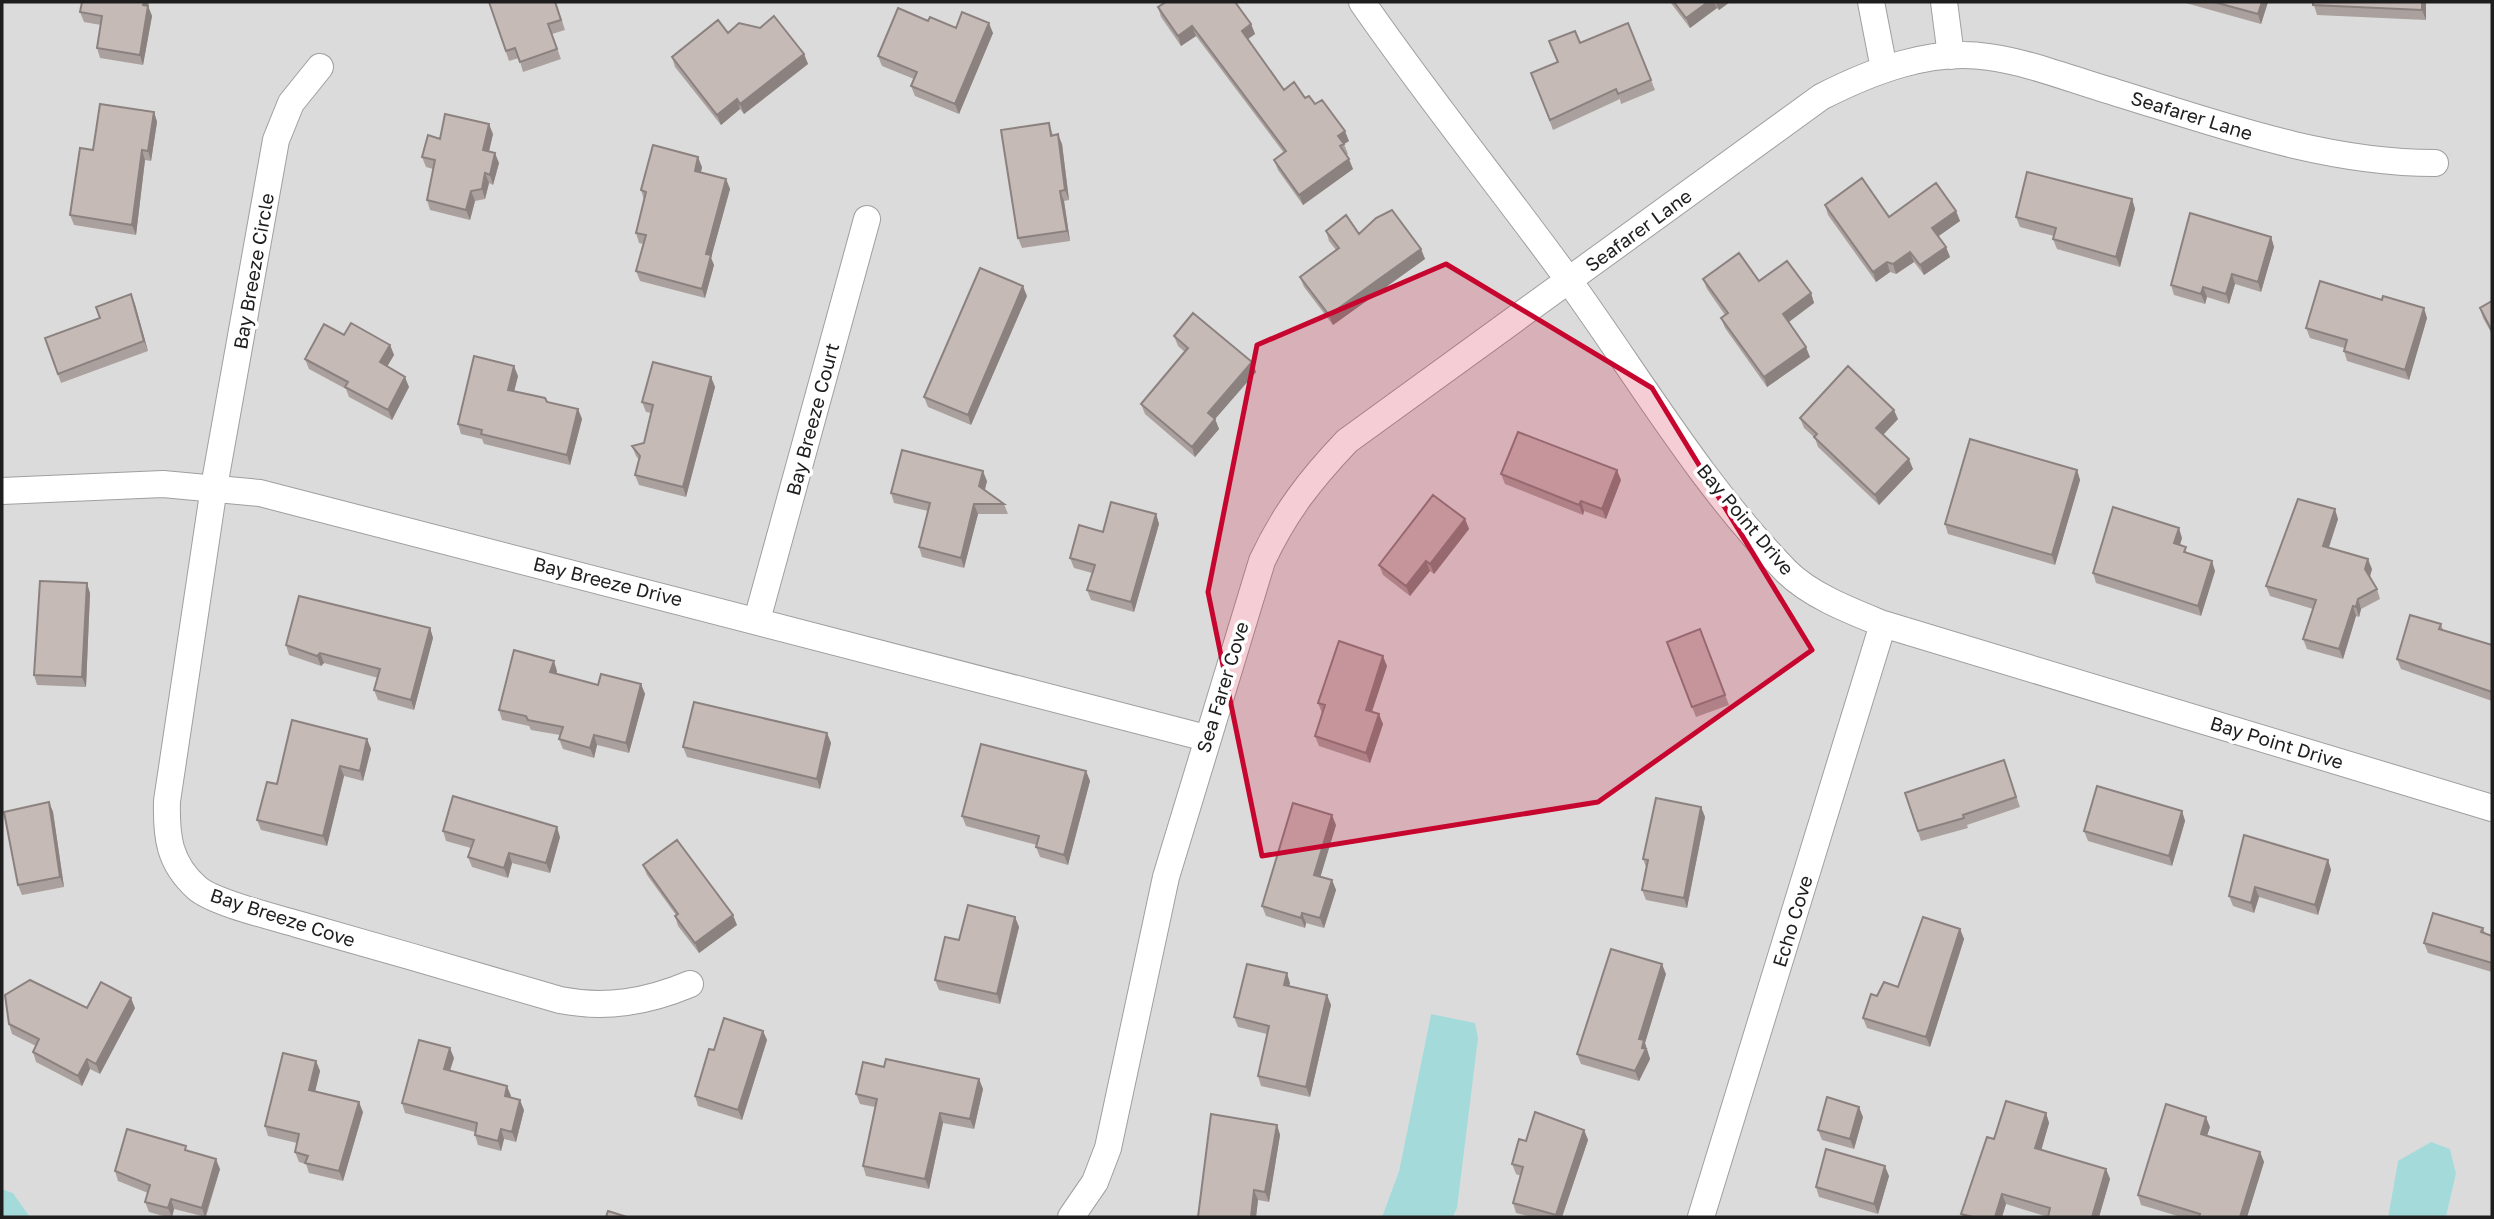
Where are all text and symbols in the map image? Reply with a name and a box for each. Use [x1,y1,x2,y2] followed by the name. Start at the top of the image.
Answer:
[2128,86,2256,144] street label: Seafarer Lane
[1580,184,1696,276] street label: Seafarer Lane
[228,191,278,351] street label: Bay Breeze Circle
[781,340,843,498] street label: Bay Breeze Court
[1693,459,1799,579] street label: Bay Point Drive
[531,551,685,611] street label: Bay Breeze Drive
[1191,619,1253,755] street label: Sea Farer Cove
[2208,711,2346,773] street label: Bay Point Drive
[1767,872,1817,970] street label: Echo Cove
[208,883,358,951] street label: Bay Breeze Cove

